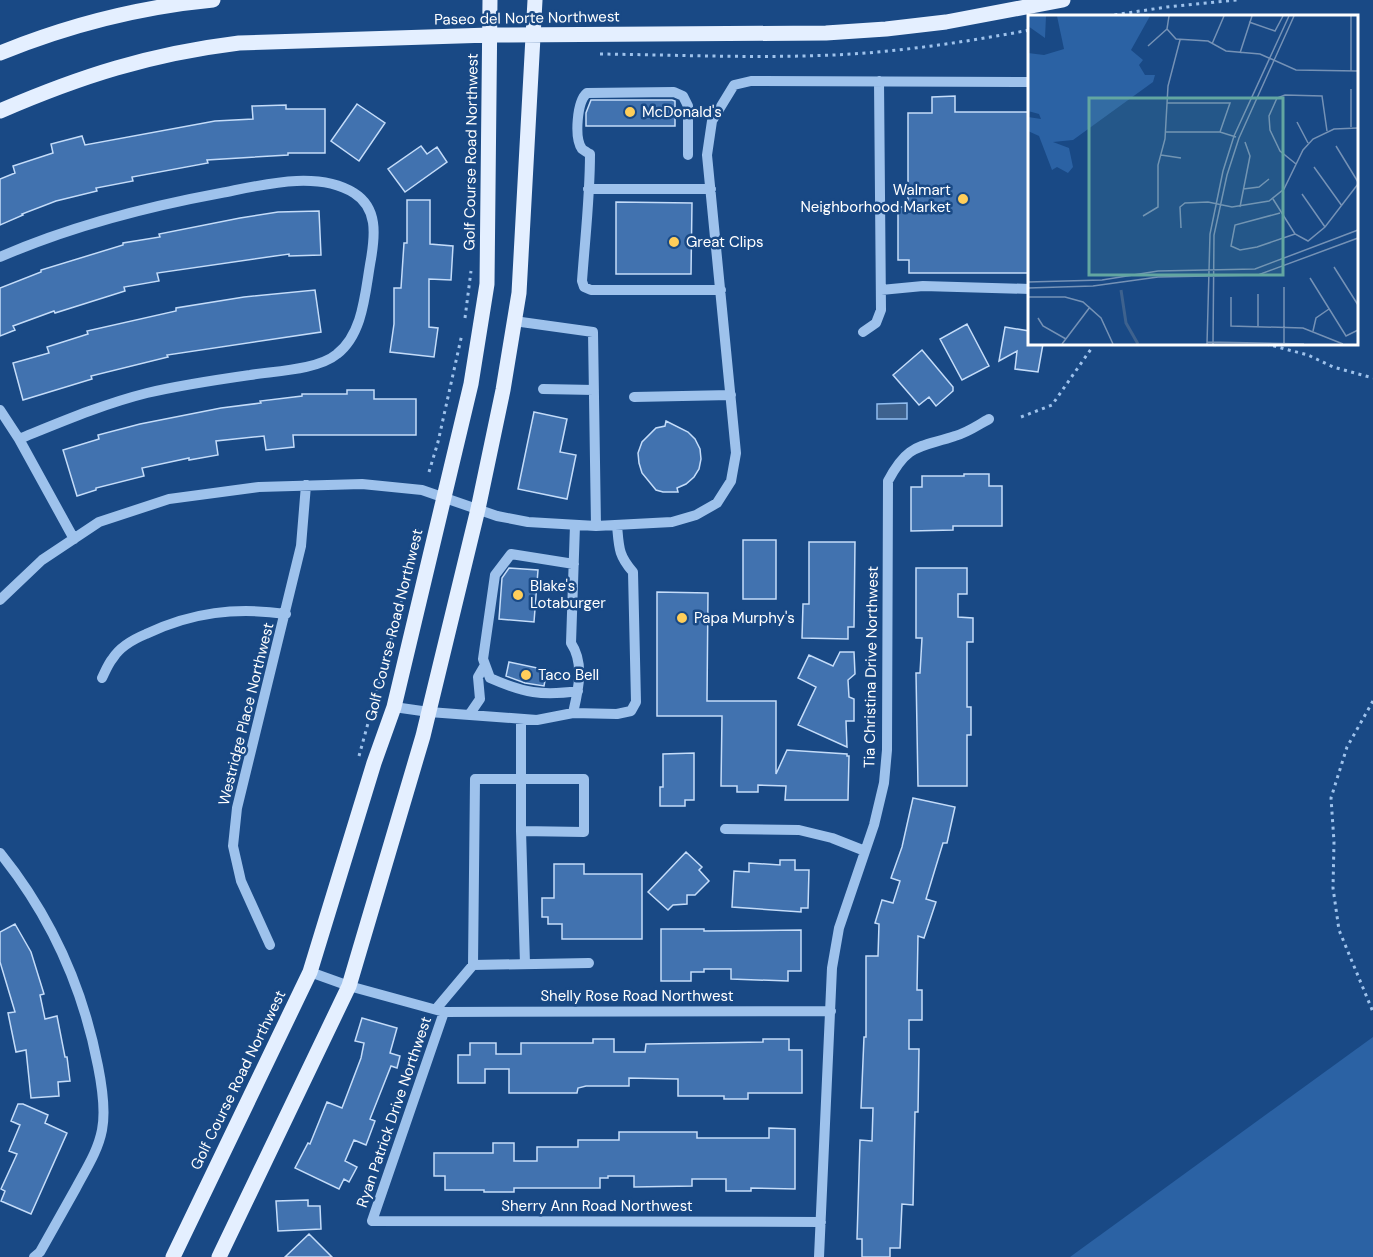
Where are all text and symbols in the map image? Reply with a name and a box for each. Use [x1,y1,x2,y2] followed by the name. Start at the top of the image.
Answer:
[434,6,620,30] street label: Paseo del Norte Northwest
[1028,15,1358,345] inset map
[459,53,483,251] street label: Golf Course Road Northwest
[642,102,722,122] place label: McDonald's
[623,105,637,119] marker: McDonald's
[800,180,951,217] place label: Walmart Neighborhood Market
[956,192,970,206] marker: Walmart Neighborhood Market
[686,232,764,252] place label: Great Clips
[667,235,681,249] marker: Great Clips
[360,527,428,723] street label: Golf Course Road Northwest
[859,566,883,768] street label: Tia Christina Drive Northwest
[530,576,606,613] place label: Blake's Lotaburger
[511,588,525,602] marker: Blake's Lotaburger
[694,608,795,628] place label: Papa Murphy's
[675,611,689,625] marker: Papa Murphy's
[214,620,278,808] street label: Westridge Place Northwest
[538,665,599,685] place label: Taco Bell
[519,668,533,682] marker: Taco Bell
[540,986,734,1006] street label: Shelly Rose Road Northwest
[186,987,290,1173] street label: Golf Course Road Northwest
[352,1014,436,1210] street label: Ryan Patrick Drive Northwest
[501,1196,693,1216] street label: Sherry Ann Road Northwest

